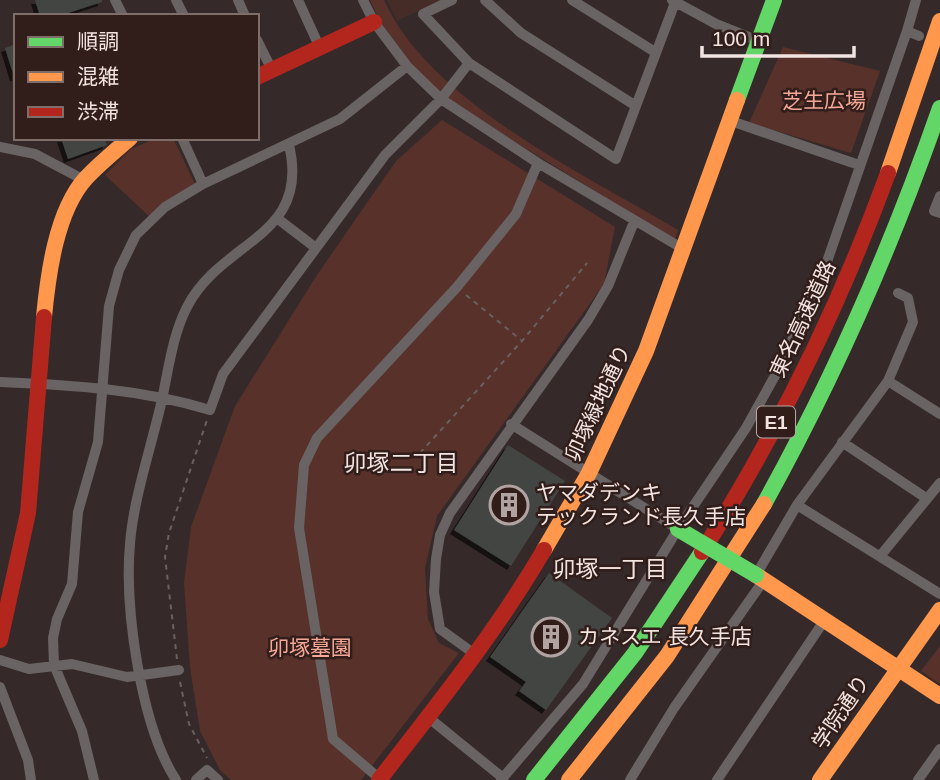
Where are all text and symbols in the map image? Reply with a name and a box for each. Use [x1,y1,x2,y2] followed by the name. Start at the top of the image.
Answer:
[14,14,259,140] legend
[702,14,854,58] scale bar
[712,27,770,50] text: 100 m
[77,30,119,53] text: 順調
[77,65,119,88] text: 混雑
[782,89,866,112] park label: 芝生広場
[77,100,119,123] text: 渋滞
[765,257,840,381] street label: 東名高速道路
[560,341,635,465] street label: 卯塚緑地通り
[757,406,795,438] road number: E1
[344,450,459,476] district label: 卯塚二丁目
[536,481,746,528] place label: ヤマダデンキ テックランド長久手店
[488,484,530,526] building icon: ヤマダデンキ テックランド長久手店
[553,556,668,582] district label: 卯塚一丁目
[530,616,572,658] building icon: カネスエ 長久手店
[578,625,752,648] place label: カネスエ 長久手店
[268,636,352,659] park label: 卯塚墓園
[808,670,874,753] street label: 学院通り

